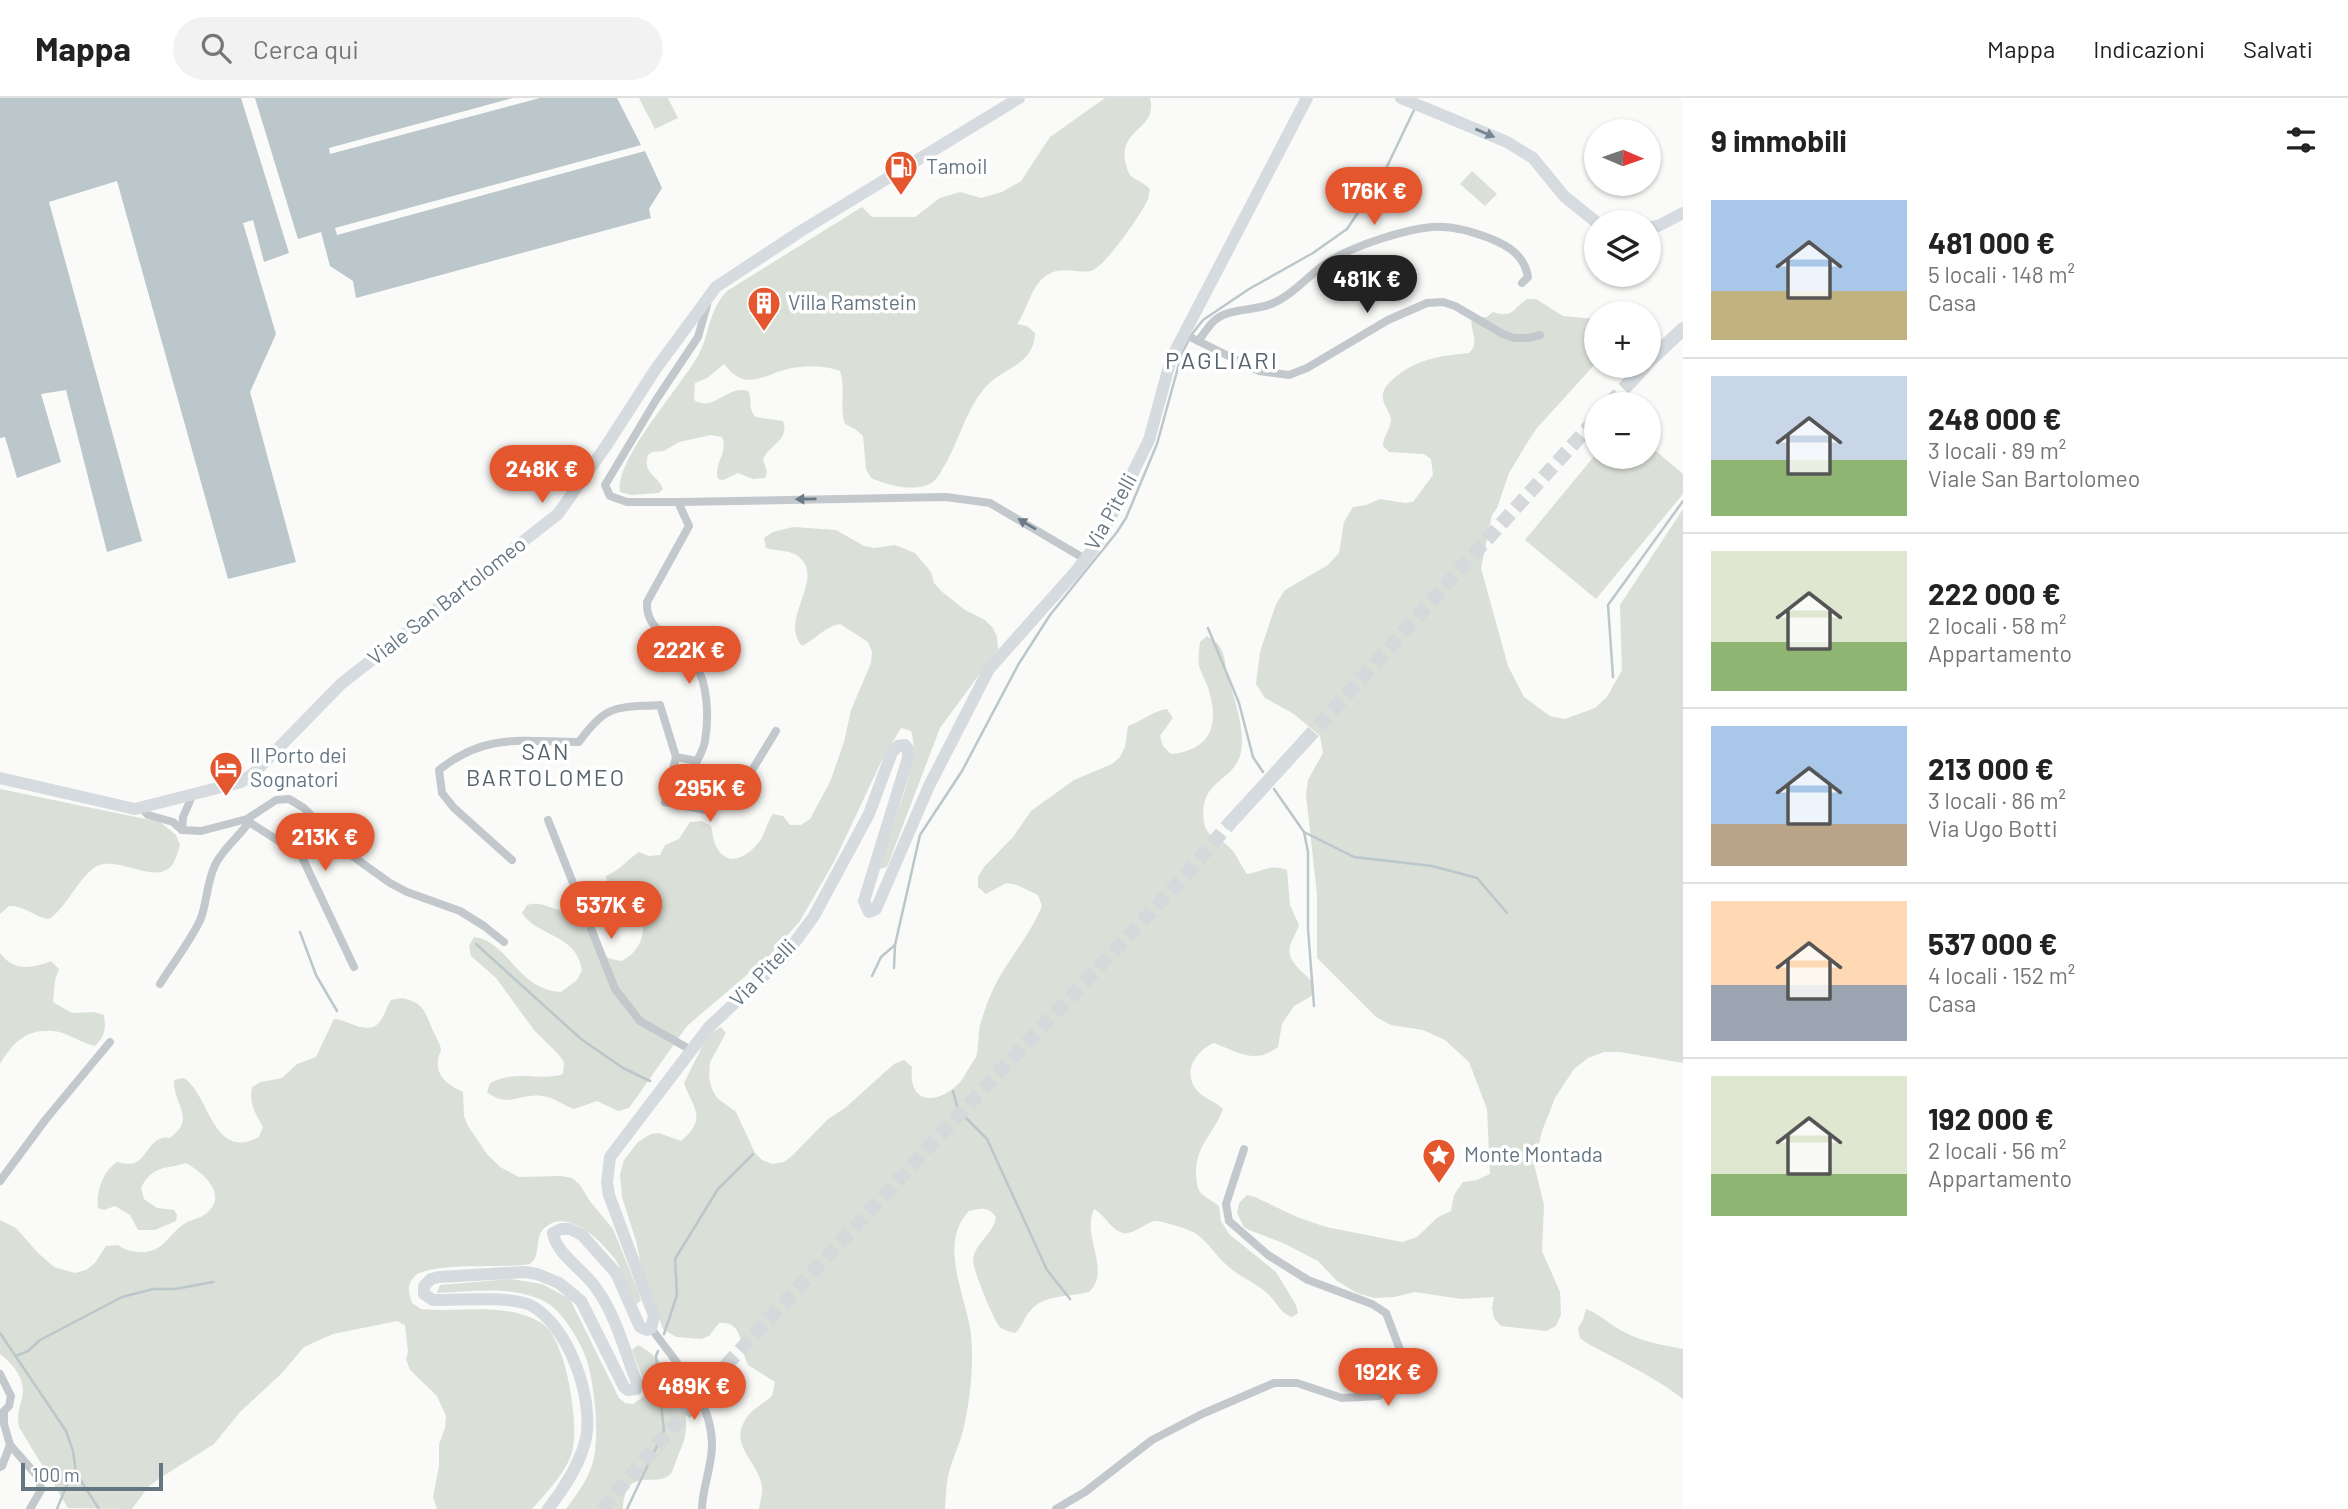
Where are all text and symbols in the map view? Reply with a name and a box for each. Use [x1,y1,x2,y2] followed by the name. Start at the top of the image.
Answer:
[173,17,663,80] search box
[35,28,131,68] text: Mappa
[197,29,235,67] icon: search
[253,33,359,64] text: Cerca qui
[1987,34,2055,63] text: Mappa
[2093,34,2205,63] text: Indicazioni
[2243,34,2313,63] text: Salvati
[1584,119,1661,196] north arrow
[1584,119,1661,469] map controls
[2282,121,2320,159] icon: filters
[1711,122,1847,158] text: 9 immobili
[1475,127,1495,139] one-way arrow
[882,148,920,197] fuel station icon: Tamoil
[926,153,987,178] place label: Tamoil
[1317,167,1431,227] pin: 176K €
[1341,176,1407,204] text: 176K €
[1584,210,1661,287] button: layers
[1928,224,2055,260] text: 481 000 €
[1767,228,1851,312] icon: home
[1310,256,1424,315] pin: 481K €
[1928,260,2075,288] text: 5 locali · 148 m²
[1333,264,1401,292] text: 481K €
[745,284,783,333] building icon: Villa Ramstein
[1928,288,1976,316] text: Casa
[788,289,917,314] place label: Villa Ramstein
[1584,301,1661,378] button: +
[1165,345,1279,374] district label: PAGLIARI
[1584,392,1661,469] button: −
[1928,400,2062,436] text: 248 000 €
[1767,404,1851,488] icon: home
[1928,436,2066,464] text: 3 locali · 89 m²
[485,446,599,505] pin: 248K €
[506,454,578,482] text: 248K €
[1928,464,2140,492] text: Viale San Bartolomeo
[1078,468,1141,554] street label: Via Pitelli
[794,494,816,505] one-way arrow
[1017,518,1036,531] one-way arrow
[362,530,530,669] street label: Viale San Bartolomeo
[1928,575,2061,611] text: 222 000 €
[1767,579,1851,663] icon: home
[1928,611,2067,639] text: 2 locali · 58 m²
[632,626,746,686] pin: 222K €
[653,635,725,663] text: 222K €
[1928,639,2072,667] text: Appartamento
[466,737,626,791] district label: SAN BARTOLOMEO
[250,742,347,791] place label: Il Porto dei Sognatori
[207,749,245,798] hotel icon: Il Porto dei Sognatori
[1928,750,2054,786] text: 213 000 €
[1767,754,1851,838] icon: home
[653,764,767,824] pin: 295K €
[674,773,746,801] text: 295K €
[1928,786,2066,814] text: 3 locali · 86 m²
[268,814,382,873] pin: 213K €
[1928,814,2058,842] text: Via Ugo Botti
[292,822,358,850] text: 213K €
[554,882,668,941] pin: 537K €
[576,890,646,918] text: 537K €
[1928,925,2058,961] text: 537 000 €
[1767,929,1851,1013] icon: home
[724,933,800,1011] street label: Via Pitelli
[1928,961,2075,989] text: 4 locali · 152 m²
[1928,989,1976,1017] text: Casa
[1928,1100,2054,1136] text: 192 000 €
[1767,1104,1851,1188] icon: home
[1420,1136,1458,1185] place icon: Monte Montada
[1928,1136,2066,1164] text: 2 locali · 56 m²
[1464,1141,1603,1166] place label: Monte Montada
[1928,1164,2072,1192] text: Appartamento
[1331,1348,1445,1408] pin: 192K €
[1355,1357,1421,1385] text: 192K €
[637,1362,751,1422] pin: 489K €
[658,1371,730,1399] text: 489K €
[21,1460,163,1492] scale bar
[32,1463,80,1486] text: 100 m

